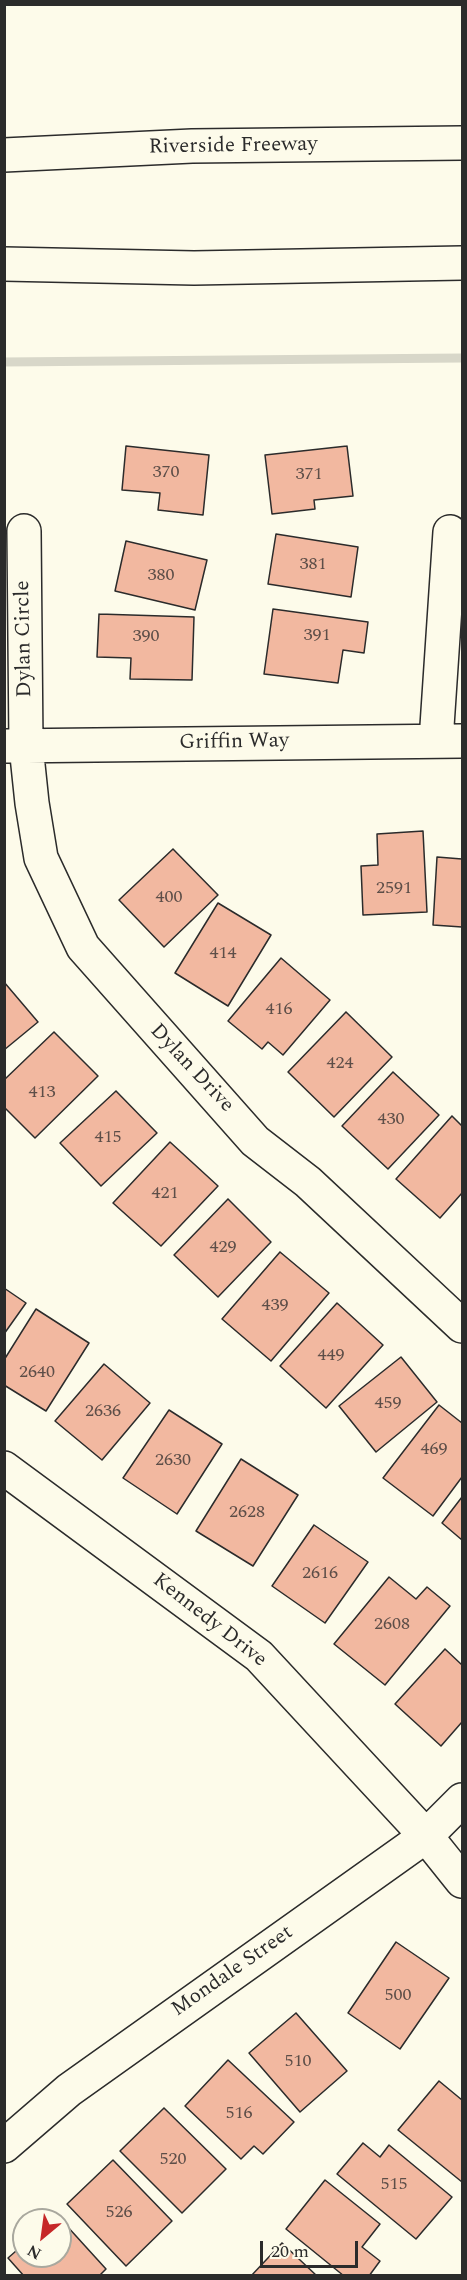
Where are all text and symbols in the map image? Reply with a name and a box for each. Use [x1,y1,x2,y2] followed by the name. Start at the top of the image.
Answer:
[148,133,318,161] street label: Riverside Freeway
[153,462,179,484] house number: 370
[296,464,322,486] house number: 371
[300,554,326,576] house number: 381
[148,565,174,587] house number: 380
[11,580,39,698] street label: Dylan Circle
[304,625,330,647] house number: 391
[133,626,159,648] house number: 390
[179,729,289,757] street label: Griffin Way
[376,878,412,900] house number: 2591
[156,887,182,909] house number: 400
[210,943,236,965] house number: 414
[266,999,292,1021] house number: 416
[144,1019,238,1119] street label: Dylan Drive
[327,1053,353,1075] house number: 424
[29,1082,55,1104] house number: 413
[378,1109,404,1131] house number: 430
[95,1127,121,1149] house number: 415
[152,1183,178,1205] house number: 421
[210,1237,236,1259] house number: 429
[262,1295,288,1317] house number: 439
[318,1345,344,1367] house number: 449
[19,1362,55,1384] house number: 2640
[375,1393,401,1415] house number: 459
[85,1401,121,1423] house number: 2636
[421,1439,447,1461] house number: 469
[155,1450,191,1472] house number: 2630
[229,1502,265,1524] house number: 2628
[302,1563,338,1585] house number: 2616
[147,1569,271,1673] street label: Kennedy Drive
[374,1614,410,1636] house number: 2608
[167,1921,299,2023] street label: Mondale Street
[385,1985,411,2007] house number: 500
[285,2051,311,2073] house number: 510
[226,2103,252,2125] house number: 516
[160,2149,186,2171] house number: 520
[381,2174,407,2196] house number: 515
[106,2202,132,2224] house number: 526
[12,2208,72,2268] north arrow
[263,2229,360,2267] scale bar
[23,2238,46,2266] text: N
[271,2238,309,2265] text: 20 m

